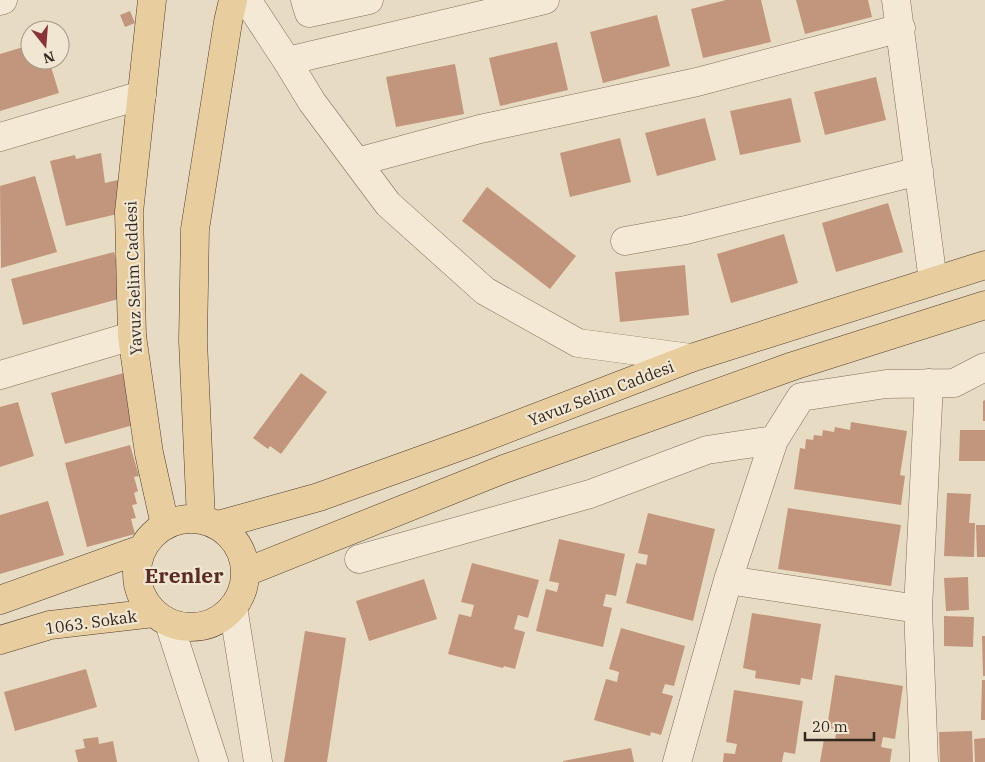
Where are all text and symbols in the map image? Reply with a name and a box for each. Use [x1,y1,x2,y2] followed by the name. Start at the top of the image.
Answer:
[20,20,70,70] north arrow
[41,47,57,68] text: N
[120,200,146,356] street label: Yavuz Selim Caddesi
[525,356,677,430] street label: Yavuz Selim Caddesi
[144,561,224,589] district label: Erenler
[44,606,139,638] street label: 1063. Sokak
[805,710,874,742] scale bar
[812,717,848,736] text: 20 m

